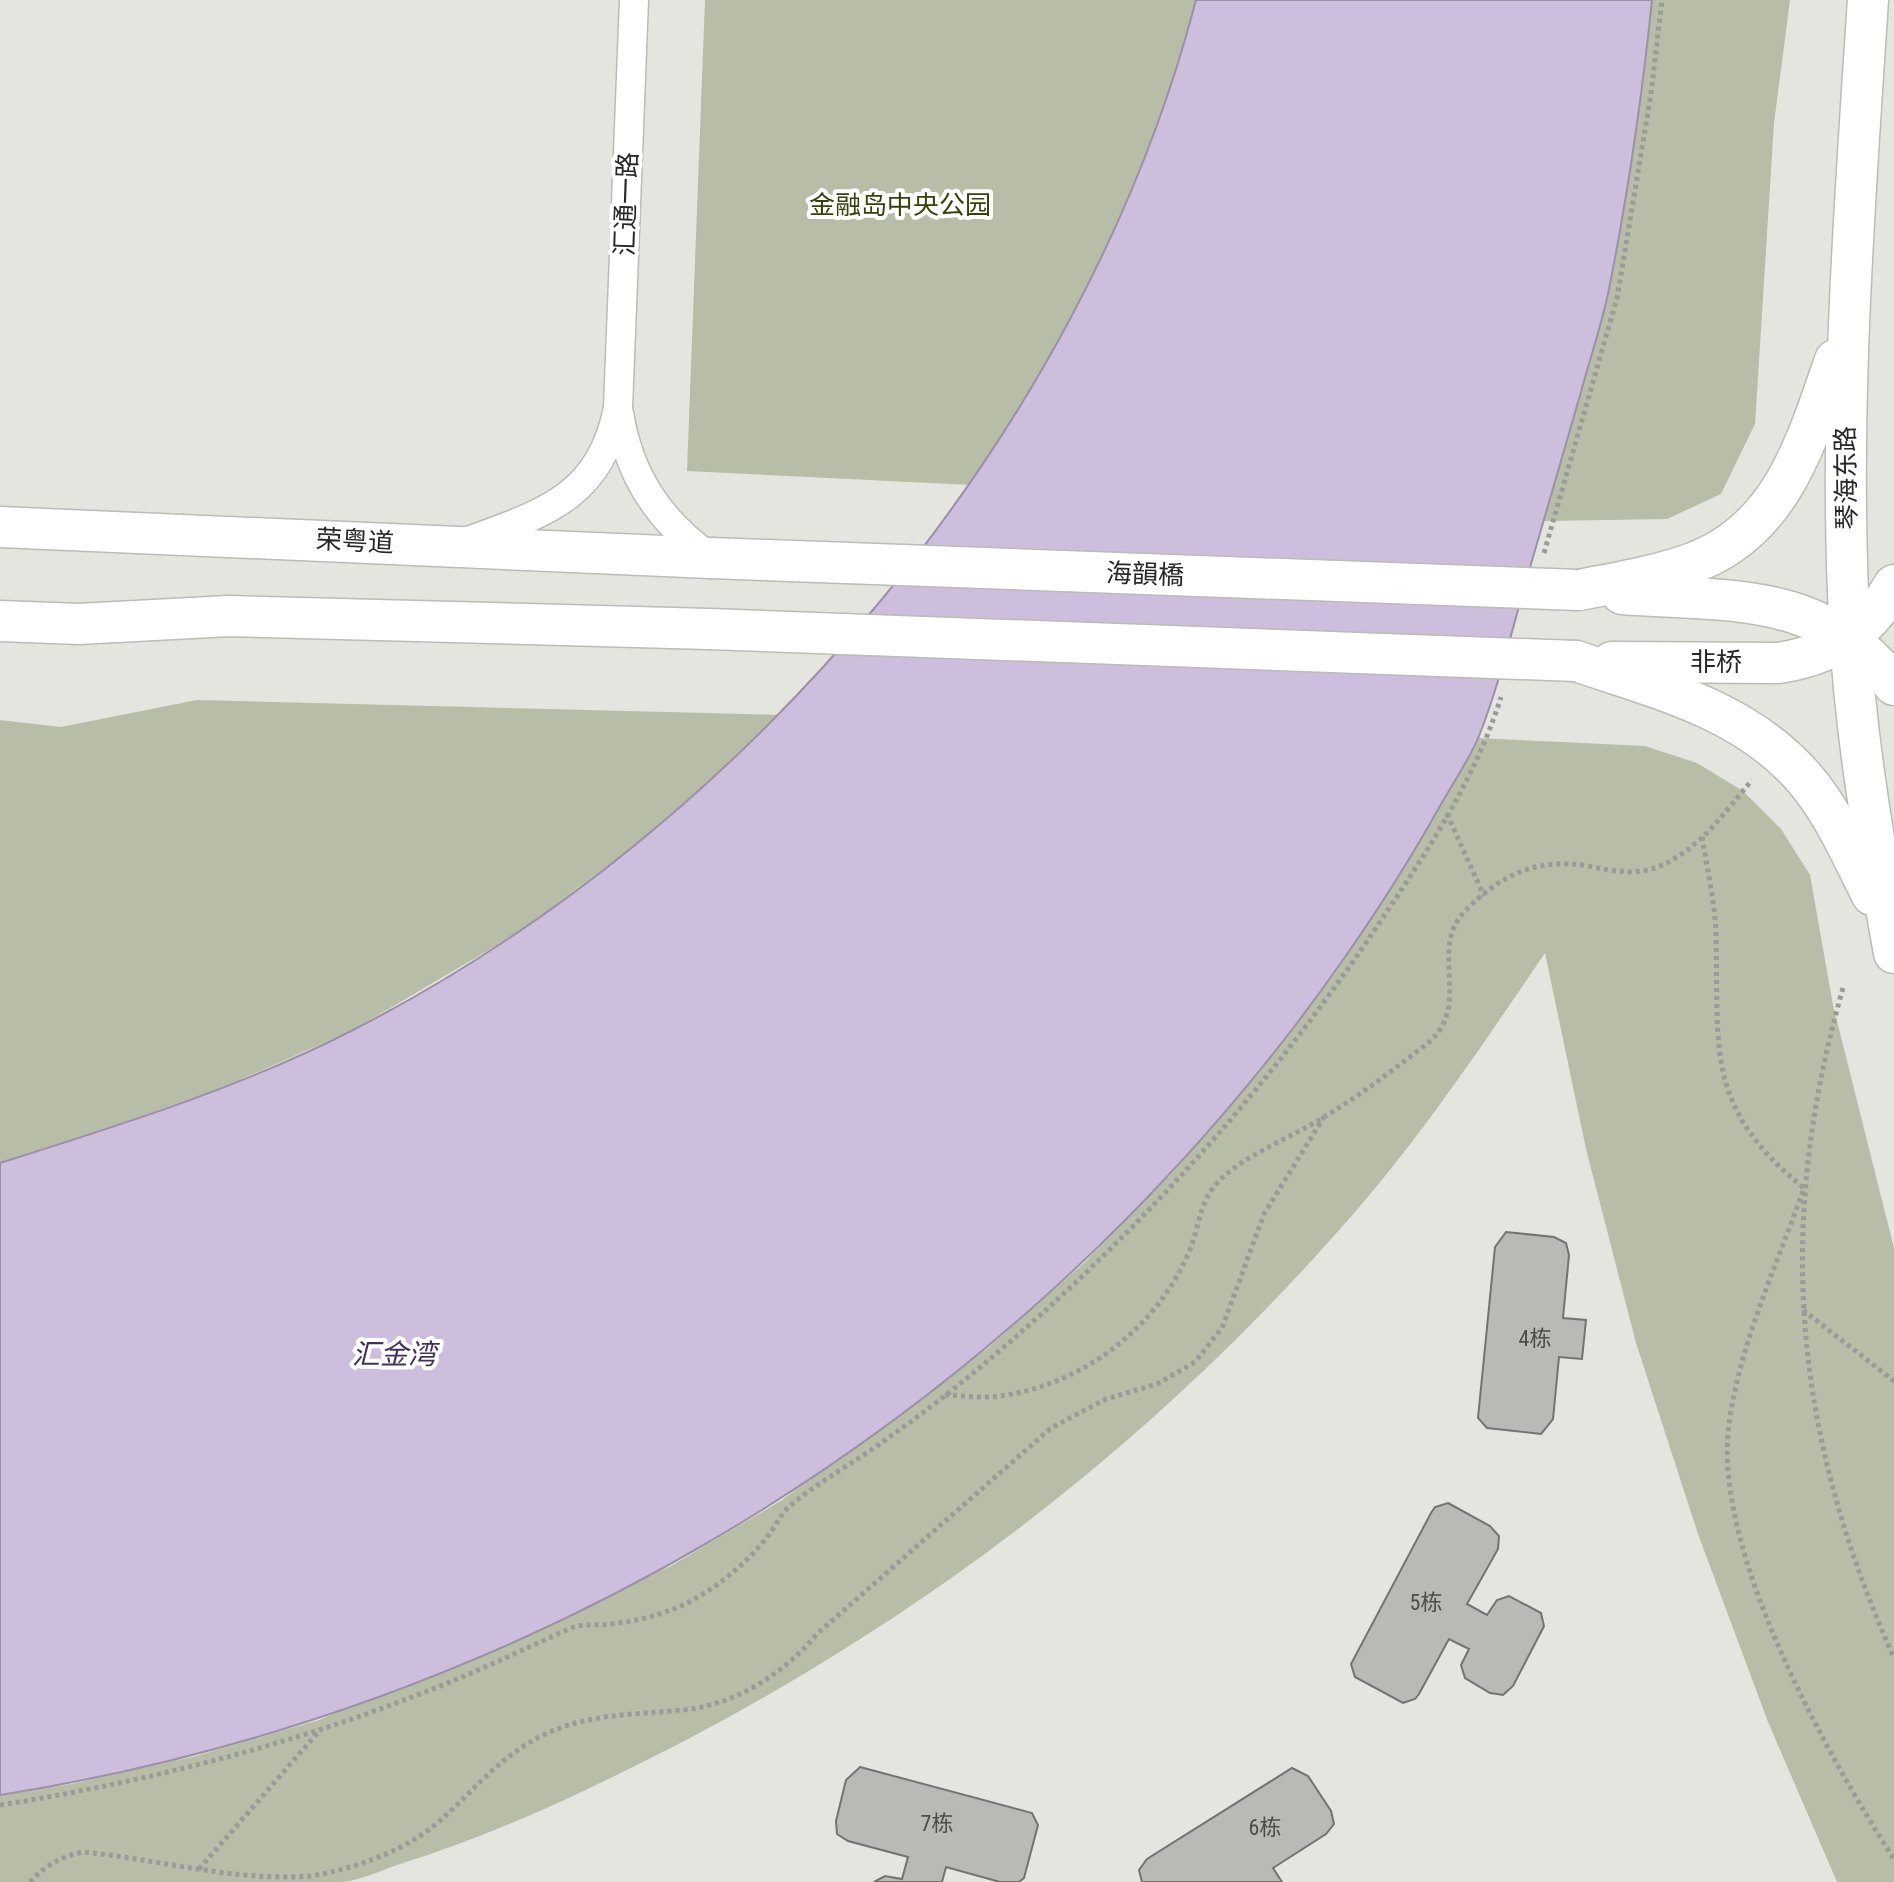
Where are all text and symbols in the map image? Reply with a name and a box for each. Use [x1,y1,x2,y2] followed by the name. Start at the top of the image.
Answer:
[609,152,643,256] street label: 汇通一路
[809,190,991,220] park label: 金融岛中央公园
[1830,426,1862,530] street label: 琴海东路
[315,524,395,558] street label: 荣粤道
[1105,558,1185,590] street label: 海韻橋
[1690,647,1742,677] street label: 非桥
[1519,1326,1551,1351] house number: 4栋
[352,1338,440,1371] water label: 汇金湾
[1410,1590,1442,1615] house number: 5栋
[921,1811,953,1836] house number: 7栋
[1249,1815,1281,1840] house number: 6栋

